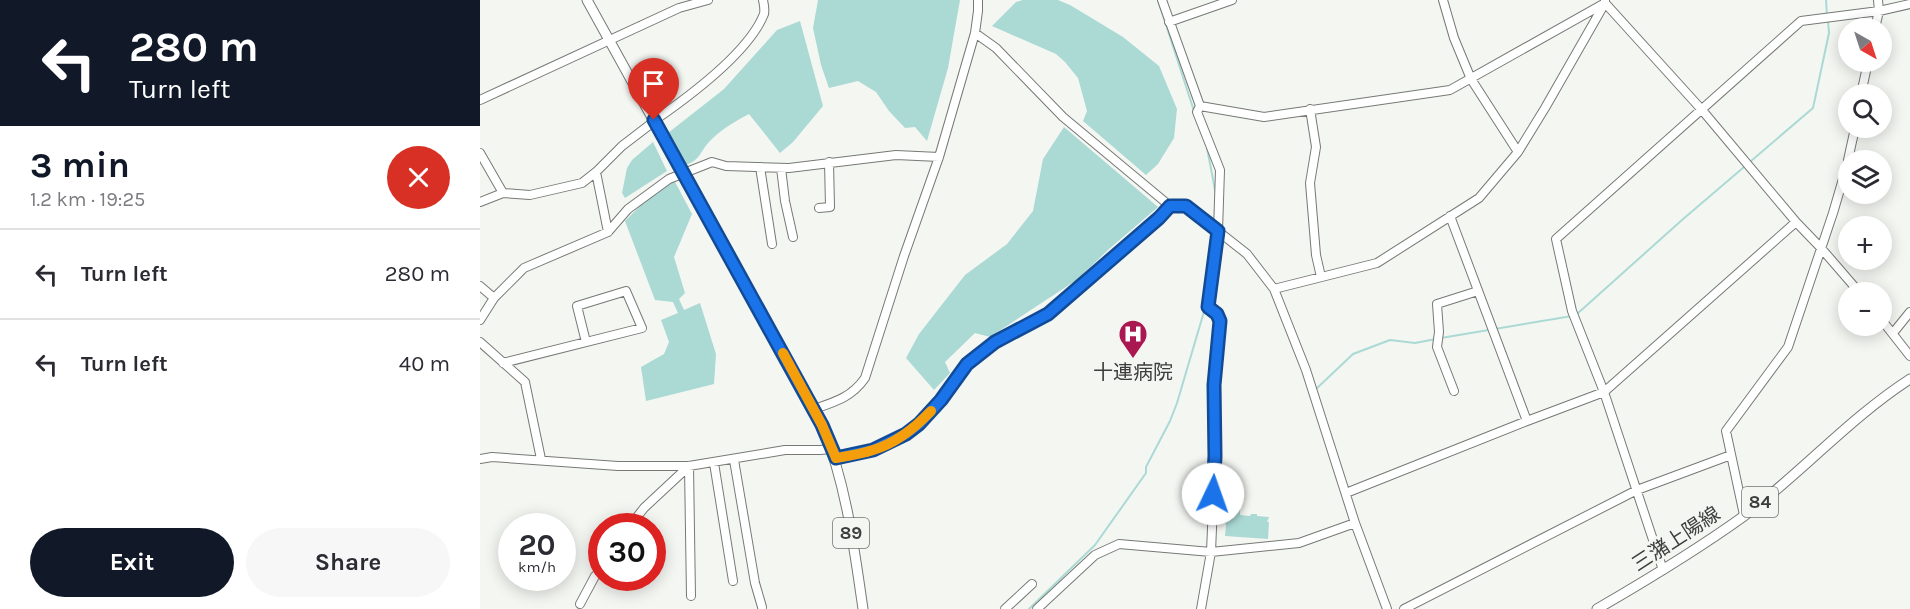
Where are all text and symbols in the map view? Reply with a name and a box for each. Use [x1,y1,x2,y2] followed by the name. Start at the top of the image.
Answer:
[1838,18,1892,72] north arrow
[1838,18,1892,336] map controls
[129,22,259,72] text: 280 m
[30,24,108,102] icon: left
[628,58,679,120] pin
[637,67,670,100] icon: arrive
[129,73,230,105] text: Turn left
[1838,84,1892,138] button: search
[30,144,130,186] text: 3 min
[387,146,450,209] button: close
[1838,150,1892,204] button: layers
[30,188,145,211] text: 1.2 km · 19:25
[1838,216,1892,270] button: +
[30,258,63,291] icon: left
[81,261,168,287] text: Turn left
[385,261,450,287] text: 280 m
[1838,282,1892,336] button: −
[1117,318,1149,360] hospital icon: 十連病院
[30,348,63,381] icon: left
[81,351,168,377] text: Turn left
[399,351,450,377] text: 40 m
[1093,361,1173,384] place label: 十連病院
[1181,462,1245,526] position arrow
[1742,487,1778,517] road number: 84
[1628,502,1724,576] street label: 三潴上陽線
[588,513,666,591] speed limit sign: 30
[833,518,869,548] road number: 89
[518,527,556,563] text: 20
[30,528,234,597] button: Exit
[246,528,450,597] button: Share
[518,558,556,576] text: km/h

